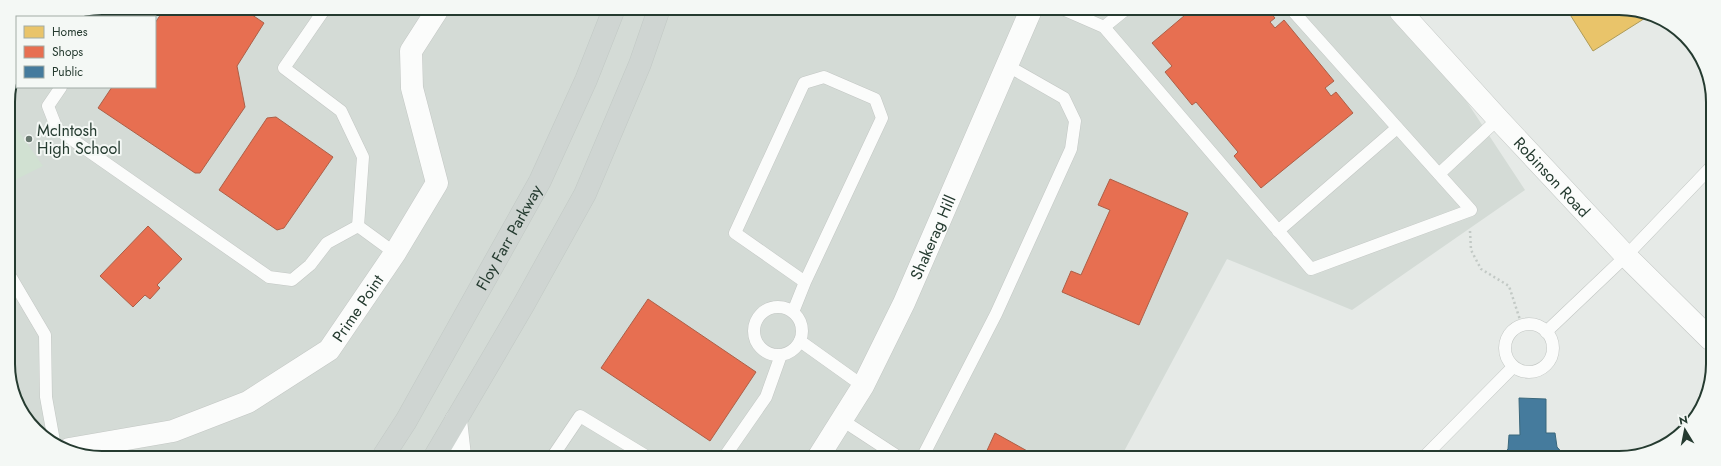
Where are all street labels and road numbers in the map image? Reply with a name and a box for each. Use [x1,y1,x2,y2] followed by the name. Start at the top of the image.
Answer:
[1508,132,1595,222] street label: Robinson Road
[470,180,548,294] street label: Floy Farr Parkway
[905,191,961,283] street label: Shakerag Hill
[327,270,389,347] street label: Prime Point

